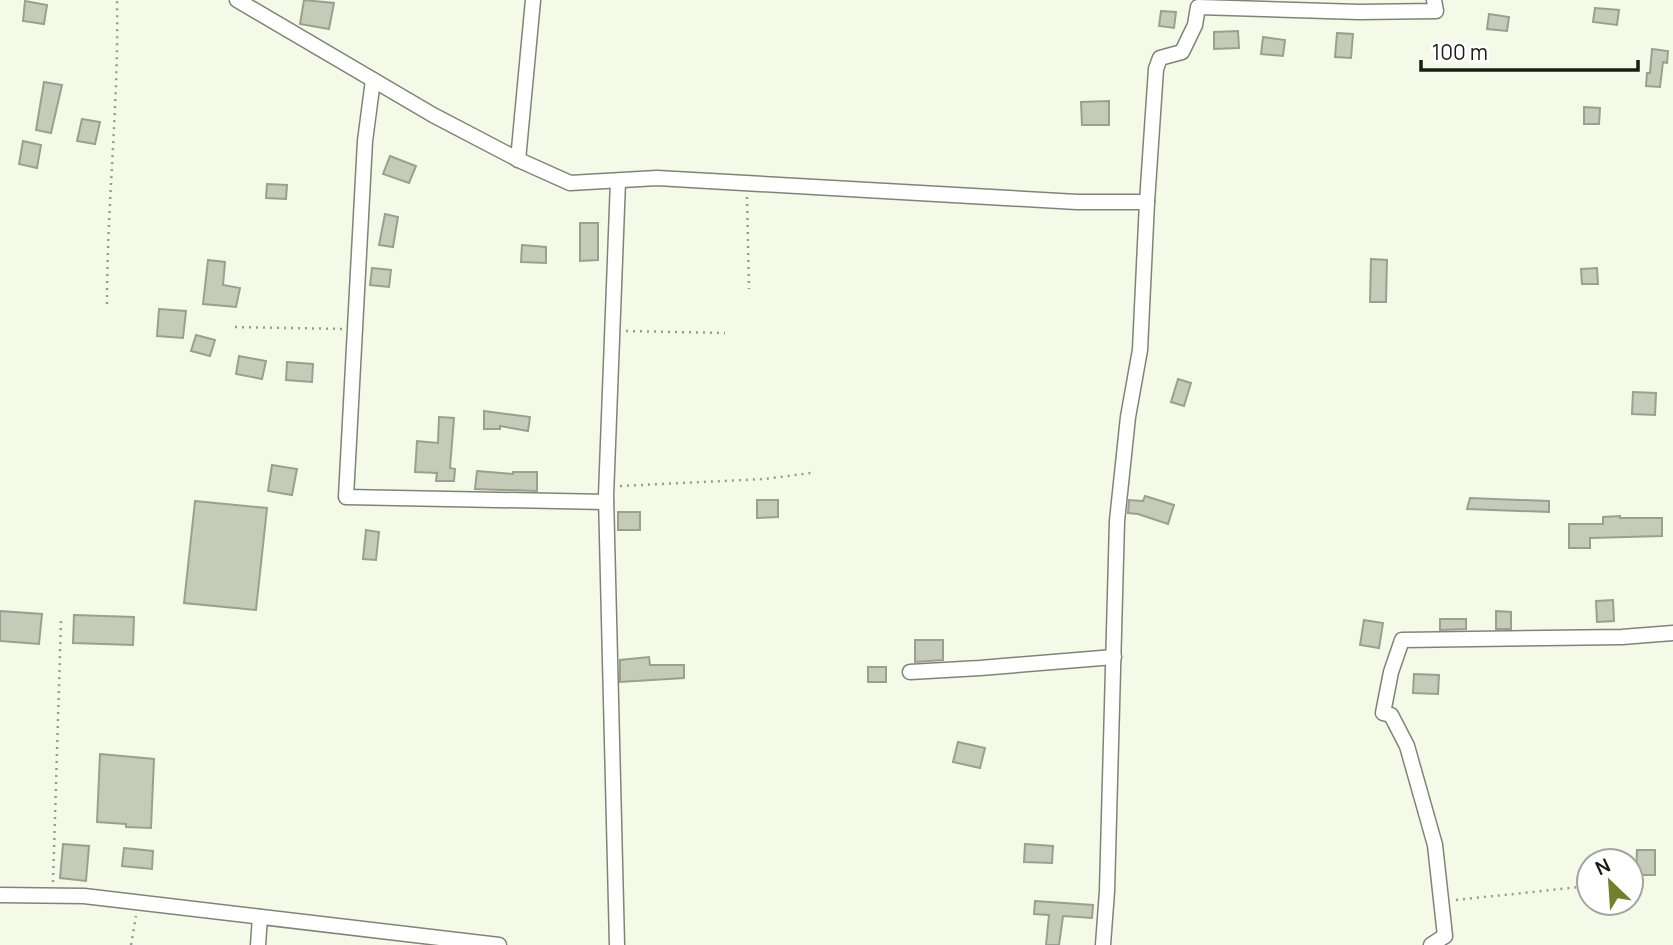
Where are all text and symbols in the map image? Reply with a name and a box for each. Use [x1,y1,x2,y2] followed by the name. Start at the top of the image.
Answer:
[1421,28,1638,72] scale bar
[1432,38,1488,66] text: 100 m
[1575,847,1645,917] north arrow
[1591,852,1614,881] text: N

